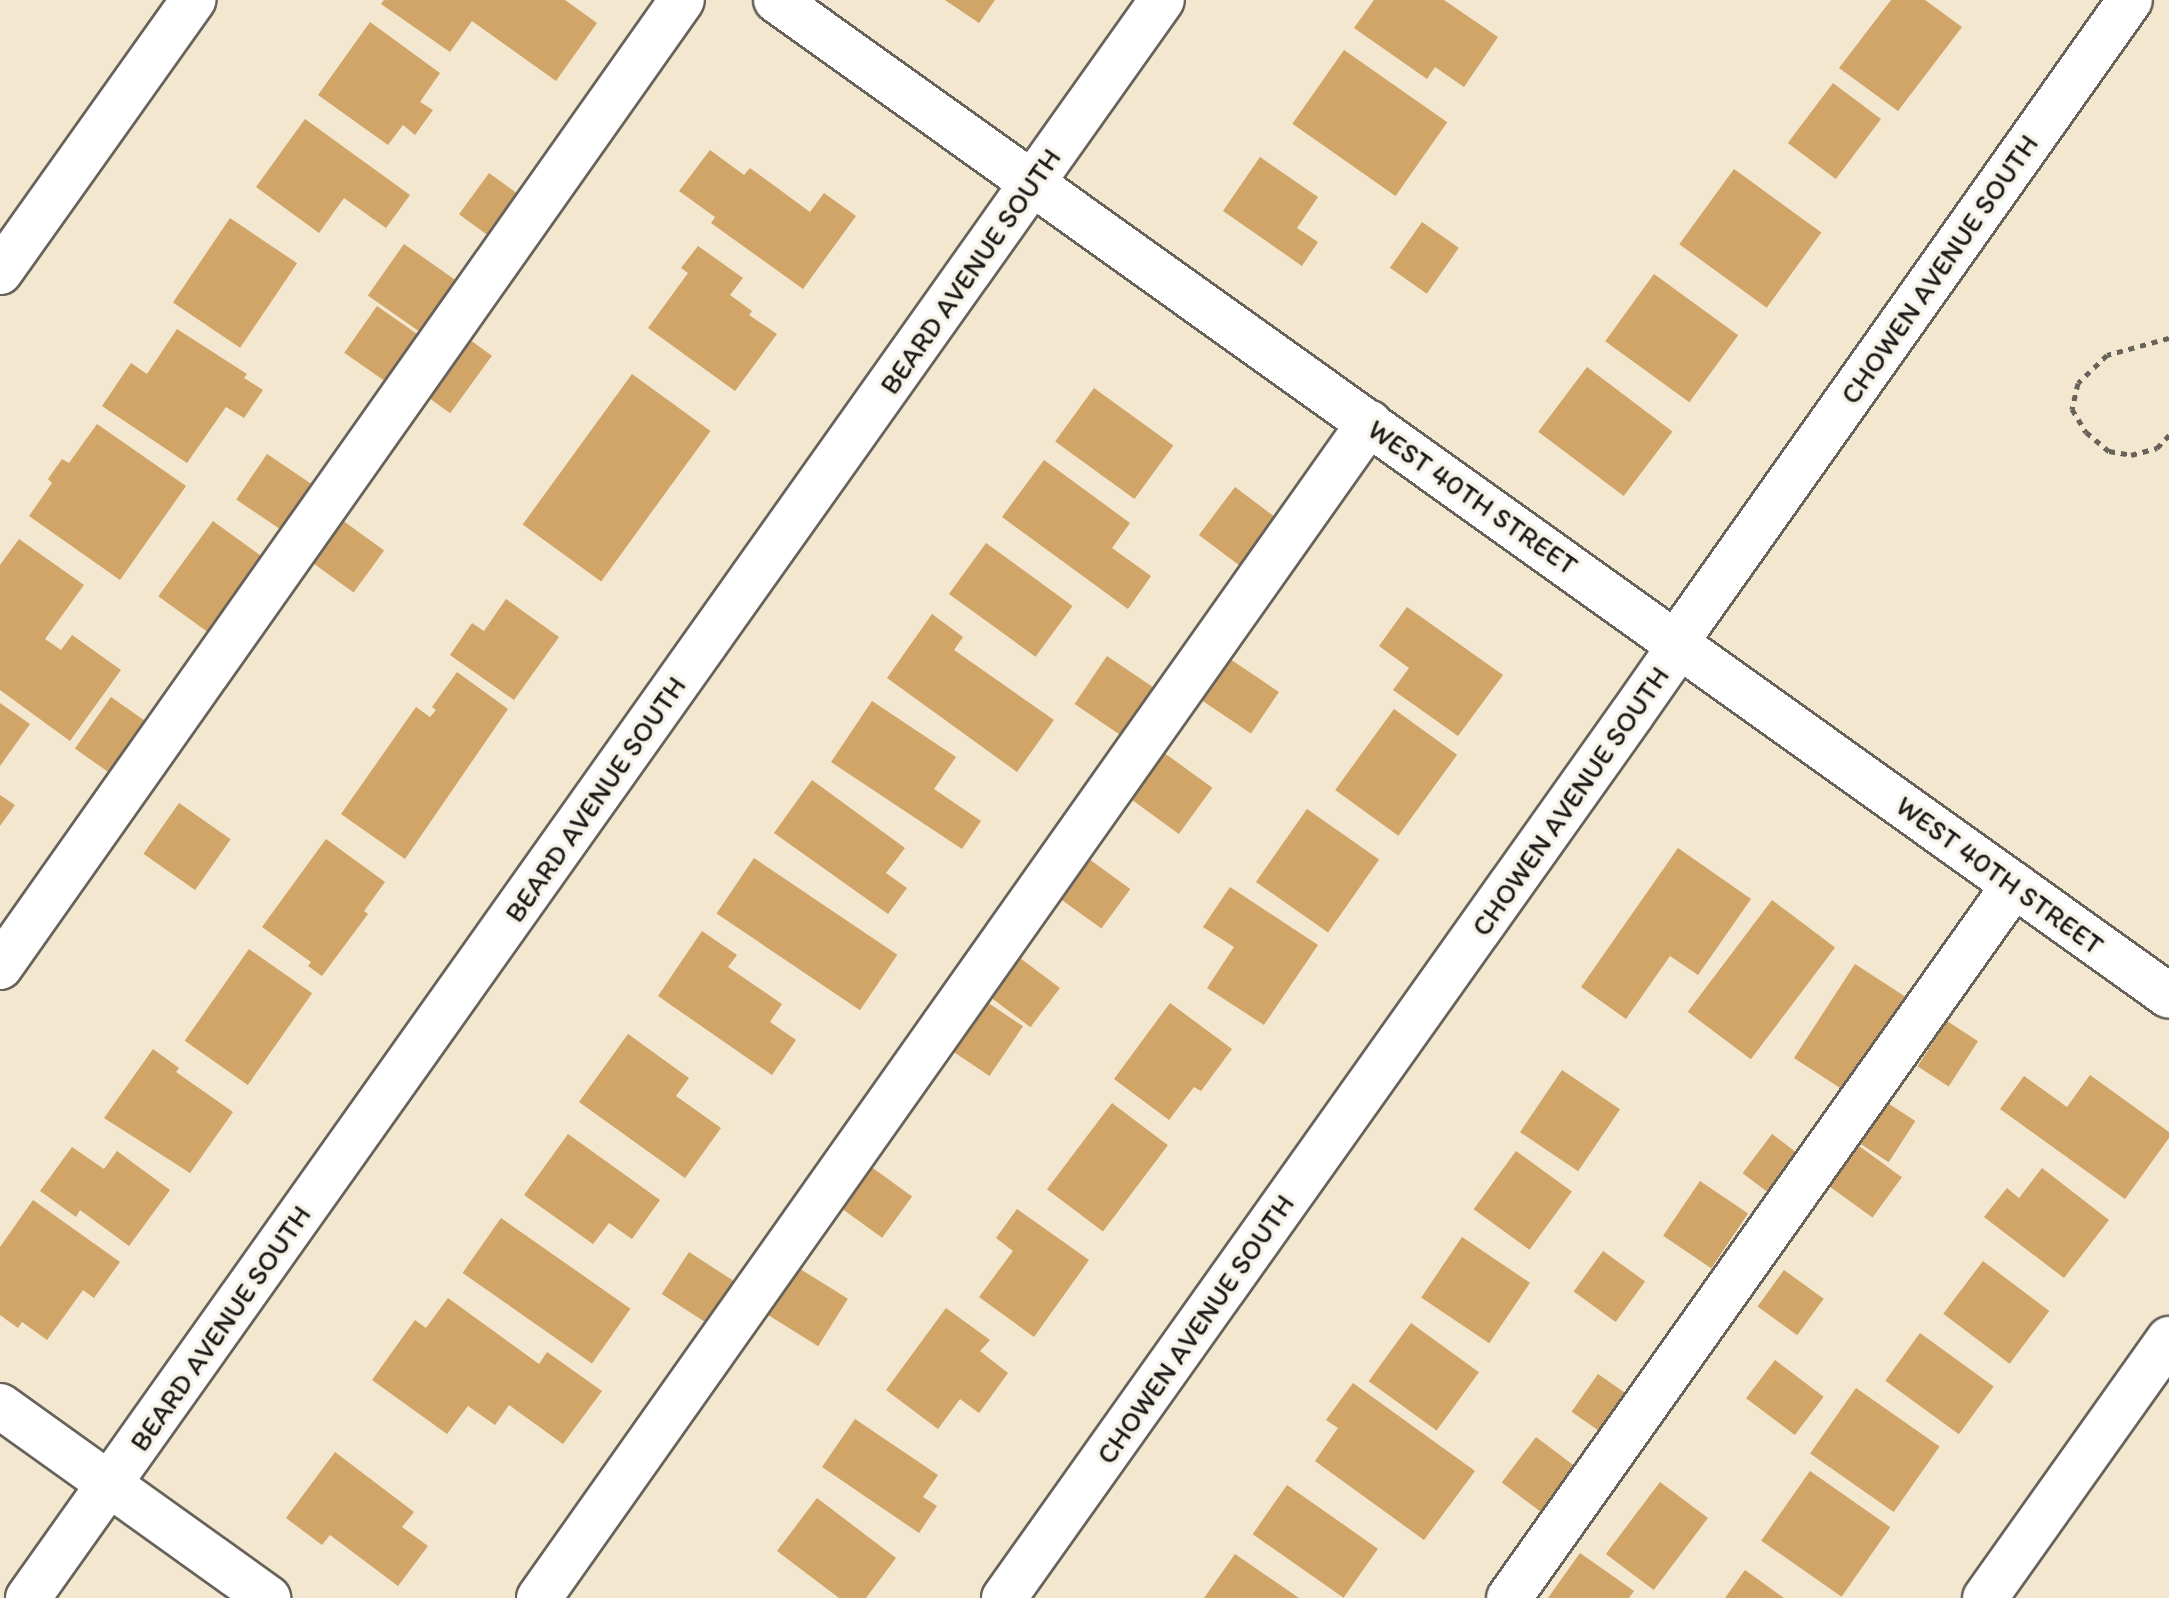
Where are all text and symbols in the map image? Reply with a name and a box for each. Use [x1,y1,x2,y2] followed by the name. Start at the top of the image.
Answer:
[1833,128,2045,410] street label: CHOWEN AVENUE SOUTH
[873,142,1067,400] street label: BEARD AVENUE SOUTH
[1362,412,1584,582] street label: WEST 40TH STREET
[1464,660,1676,942] street label: CHOWEN AVENUE SOUTH
[498,670,692,928] street label: BEARD AVENUE SOUTH
[1890,788,2110,962] street label: WEST 40TH STREET
[1089,1188,1301,1470] street label: CHOWEN AVENUE SOUTH
[123,1199,317,1457] street label: BEARD AVENUE SOUTH

